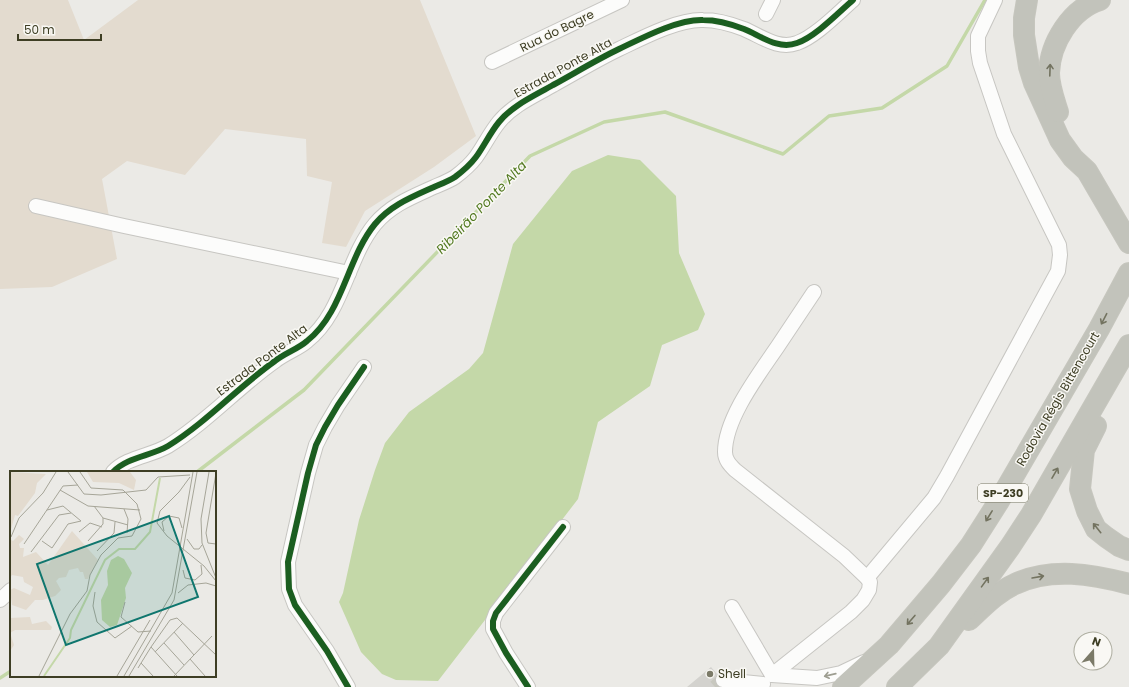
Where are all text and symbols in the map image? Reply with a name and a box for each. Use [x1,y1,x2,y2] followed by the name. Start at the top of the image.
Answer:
[517,5,597,56] street label: Rua do Bagre
[18,16,101,42] scale bar
[24,21,55,38] text: 50 m
[511,34,615,102] street label: Estrada Ponte Alta
[1046,64,1053,77] one-way arrow
[432,156,531,258] water label: Ribeirão Ponte Alta
[1100,313,1107,325] one-way arrow
[213,320,311,399] street label: Estrada Ponte Alta
[1012,328,1103,469] street label: Rodovia Régis Bittencourt
[1052,467,1060,479] one-way arrow
[10,471,216,677] inset map
[978,484,1028,502] road number: SP-230
[985,510,993,521] one-way arrow
[1093,523,1102,533] one-way arrow
[1031,572,1044,580] one-way arrow
[981,577,989,588] one-way arrow
[906,614,915,625] one-way arrow
[1073,631,1113,671] north arrow
[1090,633,1103,651] text: N
[718,665,746,682] place label: Shell
[705,669,715,679] marker: Shell
[823,672,836,680] one-way arrow

